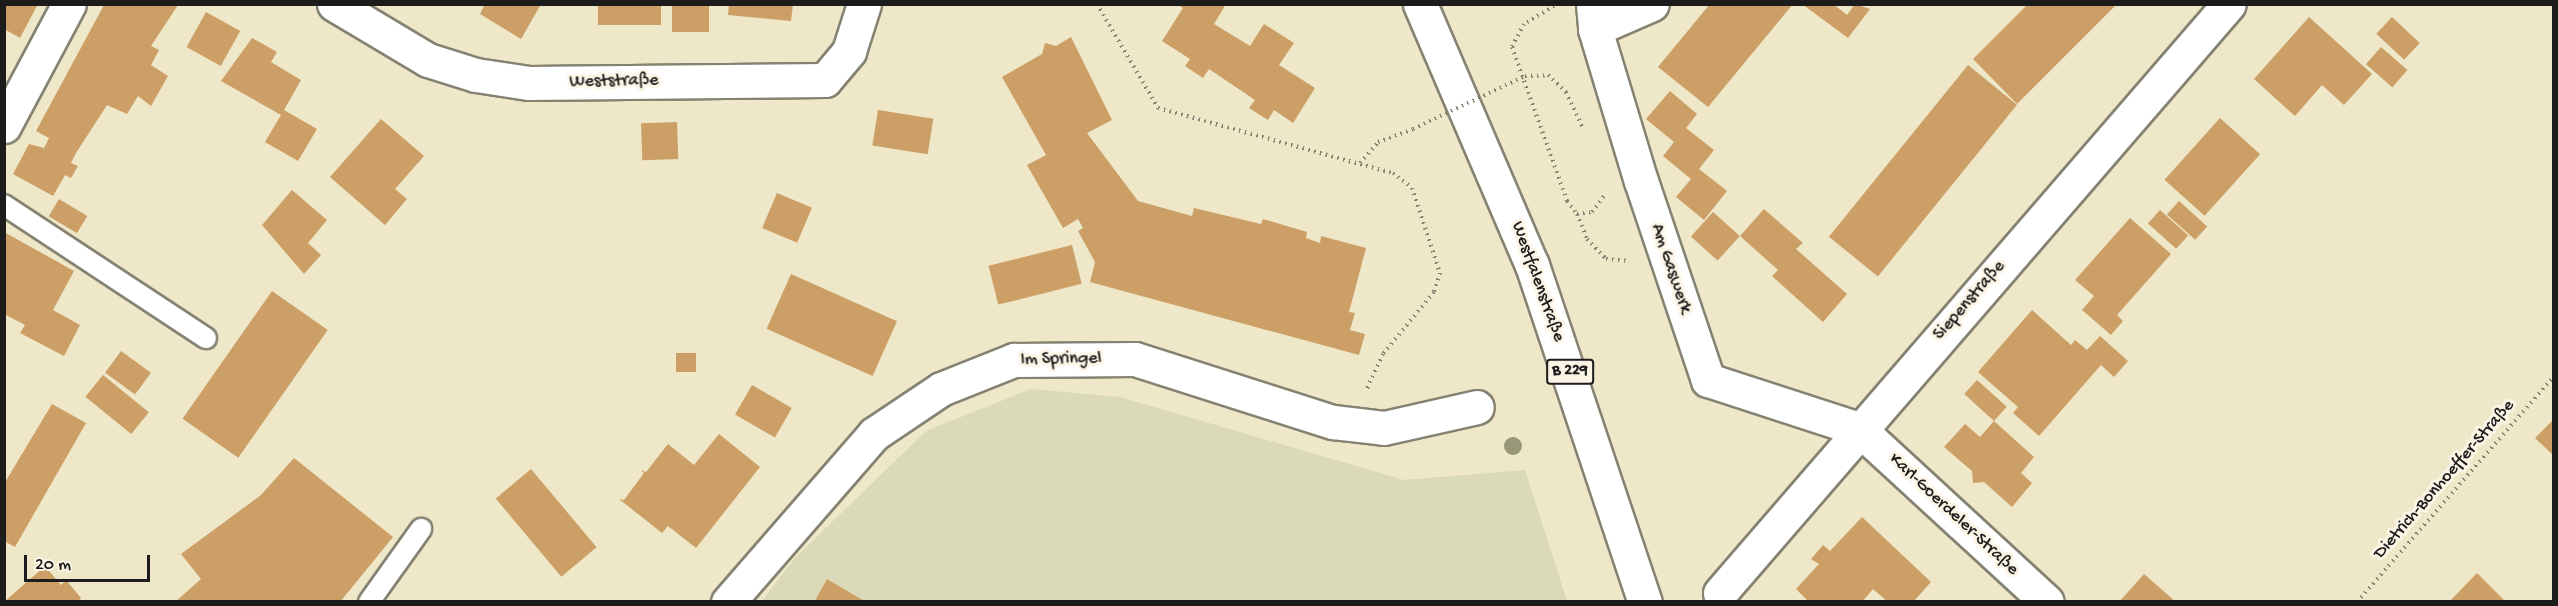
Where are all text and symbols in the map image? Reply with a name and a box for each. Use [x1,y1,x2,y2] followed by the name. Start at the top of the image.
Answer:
[569,70,659,94] street label: Weststraße
[1505,219,1569,345] street label: Westfalenstraße
[1645,221,1695,317] street label: Am Gaswerk
[1929,257,2011,345] street label: Siepenstraße
[1020,348,1102,372] street label: Im Springel
[1546,359,1594,385] road number: B 229
[2370,396,2520,564] street label: Dietrich-Bonhoeffer-Straße
[1884,449,2022,581] street label: Karl-Goerdeler-Straße
[27,543,153,581] scale bar
[35,555,71,576] text: 20 m

